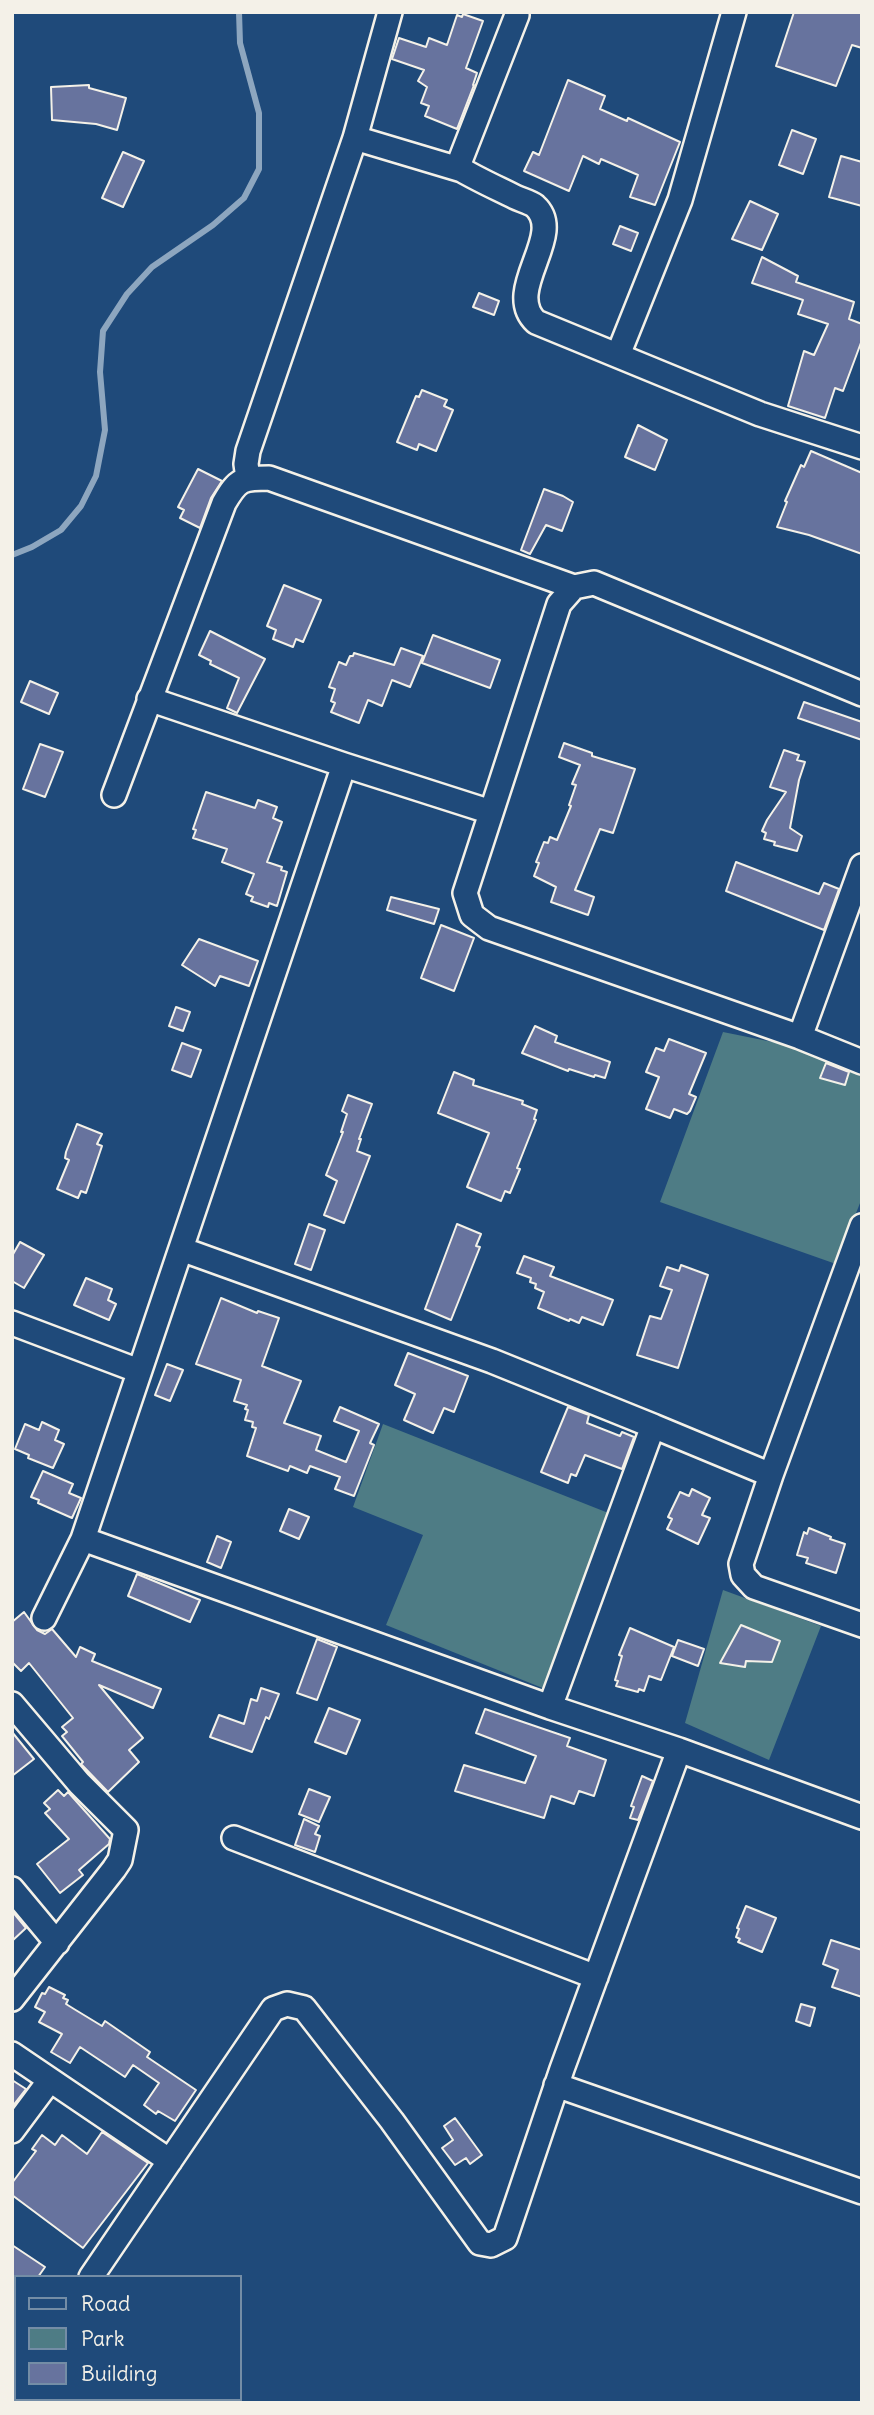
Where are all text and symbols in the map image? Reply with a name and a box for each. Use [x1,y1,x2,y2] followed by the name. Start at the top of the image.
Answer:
[14,2275,242,2401] legend
[81,2290,130,2317] text: Road
[81,2325,124,2352] text: Park
[81,2360,157,2387] text: Building

